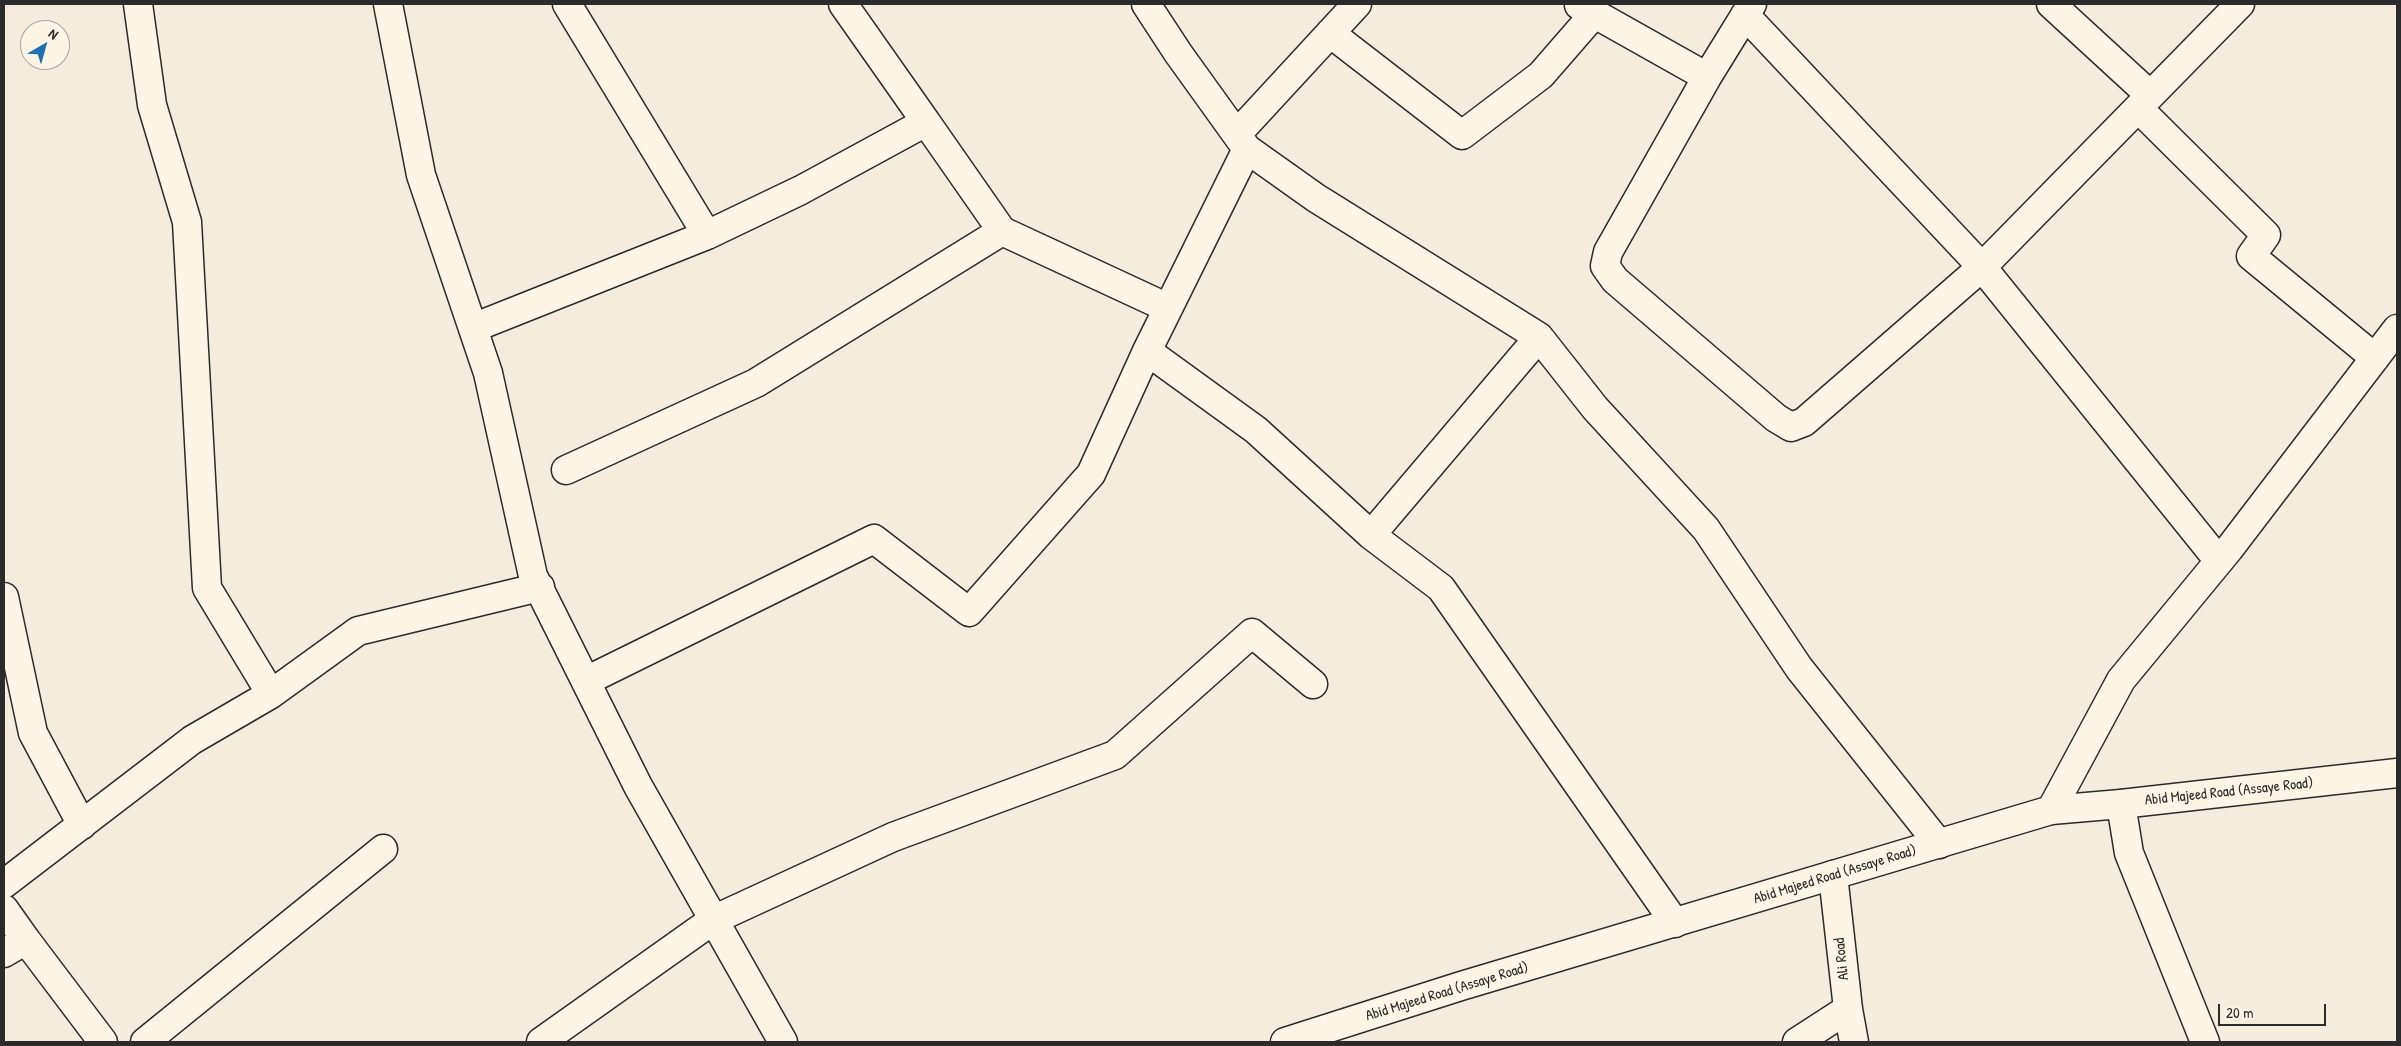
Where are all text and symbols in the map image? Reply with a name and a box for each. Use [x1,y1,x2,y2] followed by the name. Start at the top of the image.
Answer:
[20,20,70,70] north arrow
[45,24,63,43] text: N
[2144,774,2314,810] street label: Abid Majeed Road (Assaye Road)
[1751,842,1919,908] street label: Abid Majeed Road (Assaye Road)
[1831,937,1853,981] street label: Ali Road
[1363,959,1531,1025] street label: Abid Majeed Road (Assaye Road)
[2221,994,2328,1026] scale bar
[2226,1002,2253,1023] text: 20 m

